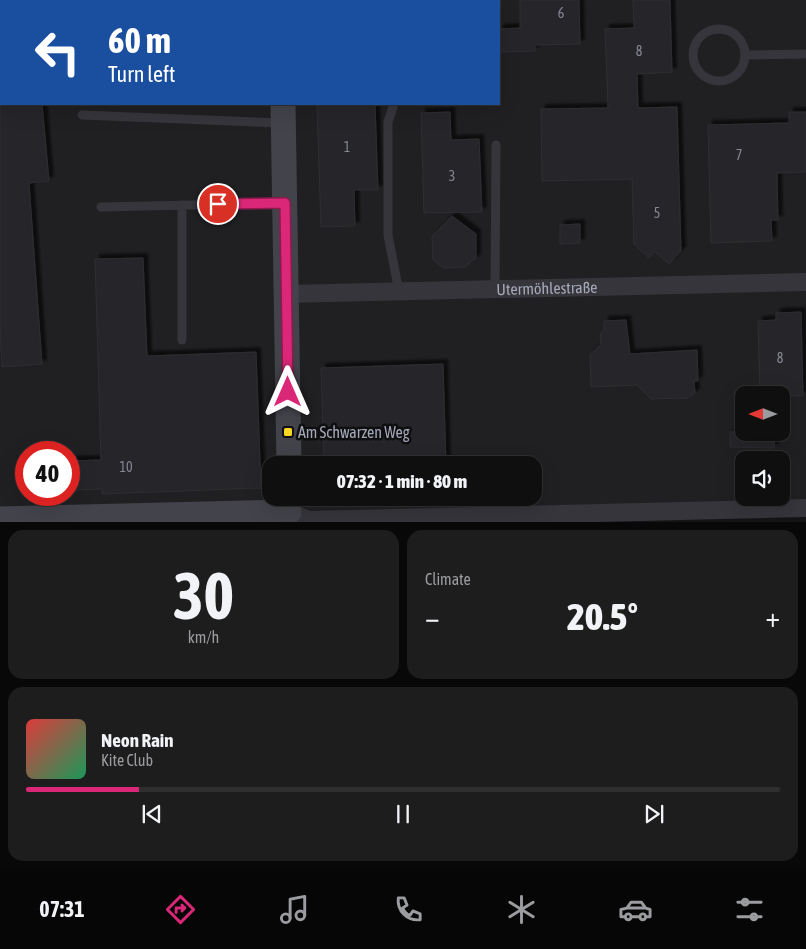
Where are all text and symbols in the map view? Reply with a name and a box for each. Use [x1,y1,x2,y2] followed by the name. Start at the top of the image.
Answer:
[558,5,565,21] house number: 6
[25,20,90,85] icon: left
[108,20,171,60] text: 60 m
[636,43,643,59] house number: 8
[108,61,175,87] text: Turn left
[344,139,350,155] house number: 1
[736,147,742,163] house number: 7
[449,168,455,184] house number: 3
[197,183,239,225] pin
[204,190,232,218] icon: arrive
[654,205,660,221] house number: 5
[496,278,598,298] street label: Utermöhlestraße
[777,350,784,366] house number: 8
[261,365,313,417] position arrow
[735,386,790,441] north arrow
[735,386,790,506] map controls
[298,423,410,442] place label: Am Schwarzen Weg
[282,426,294,438] marker: Am Schwarzen Weg
[15,441,80,506] speed limit sign: 40
[735,451,790,506] button: sound
[119,459,133,475] house number: 10
[337,470,467,492] text: 07:32 · 1 min · 80 m
[173,558,234,633] text: 30
[425,570,471,588] text: Climate
[567,595,638,638] text: 20.5°
[425,601,440,633] text: −
[765,601,780,633] text: +
[188,628,219,646] text: km/h
[101,729,173,751] text: Neon Rain
[101,751,153,769] text: Kite Club
[138,800,166,828] icon: previous
[389,800,417,828] icon: pause
[640,800,668,828] icon: next
[163,892,198,927] icon: directions
[277,892,312,927] icon: music
[391,892,426,927] icon: phone
[504,892,539,927] icon: climate
[618,892,653,927] icon: car
[732,892,767,927] icon: filters
[39,896,85,922] text: 07:31

